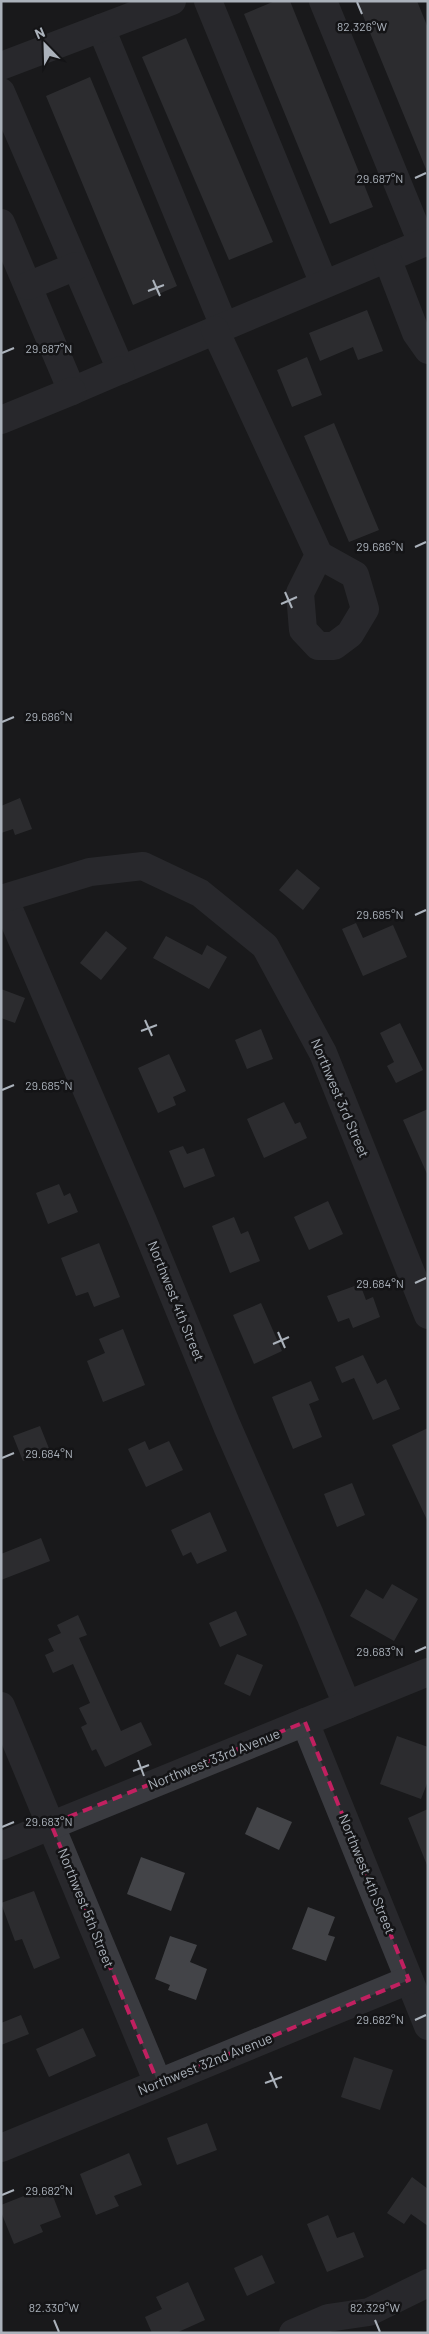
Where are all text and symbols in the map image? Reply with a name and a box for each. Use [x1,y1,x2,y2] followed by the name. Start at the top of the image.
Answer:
[337,19,387,33] text: 82.326°W
[20,20,70,70] north arrow
[32,23,47,42] text: N
[357,171,403,185] text: 29.687°N
[26,341,72,355] text: 29.687°N
[356,539,404,553] text: 29.686°N
[25,709,73,723] text: 29.686°N
[356,907,404,921] text: 29.685°N
[308,1036,373,1160] street label: Northwest 3rd Street
[25,1078,73,1092] text: 29.685°N
[145,1238,208,1363] street label: Northwest 4th Street
[356,1276,404,1290] text: 29.684°N
[25,1446,73,1460] text: 29.684°N
[356,1644,404,1658] text: 29.683°N
[145,1724,282,1793] street label: Northwest 33rd Avenue
[336,1811,399,1936] street label: Northwest 4th Street
[25,1814,73,1828] text: 29.683°N
[55,1845,118,1970] street label: Northwest 5th Street
[356,2012,404,2026] text: 29.682°N
[135,2029,275,2098] street label: Northwest 32nd Avenue
[25,2183,73,2197] text: 29.682°N
[29,2300,80,2314] text: 82.330°W
[350,2300,400,2314] text: 82.329°W

